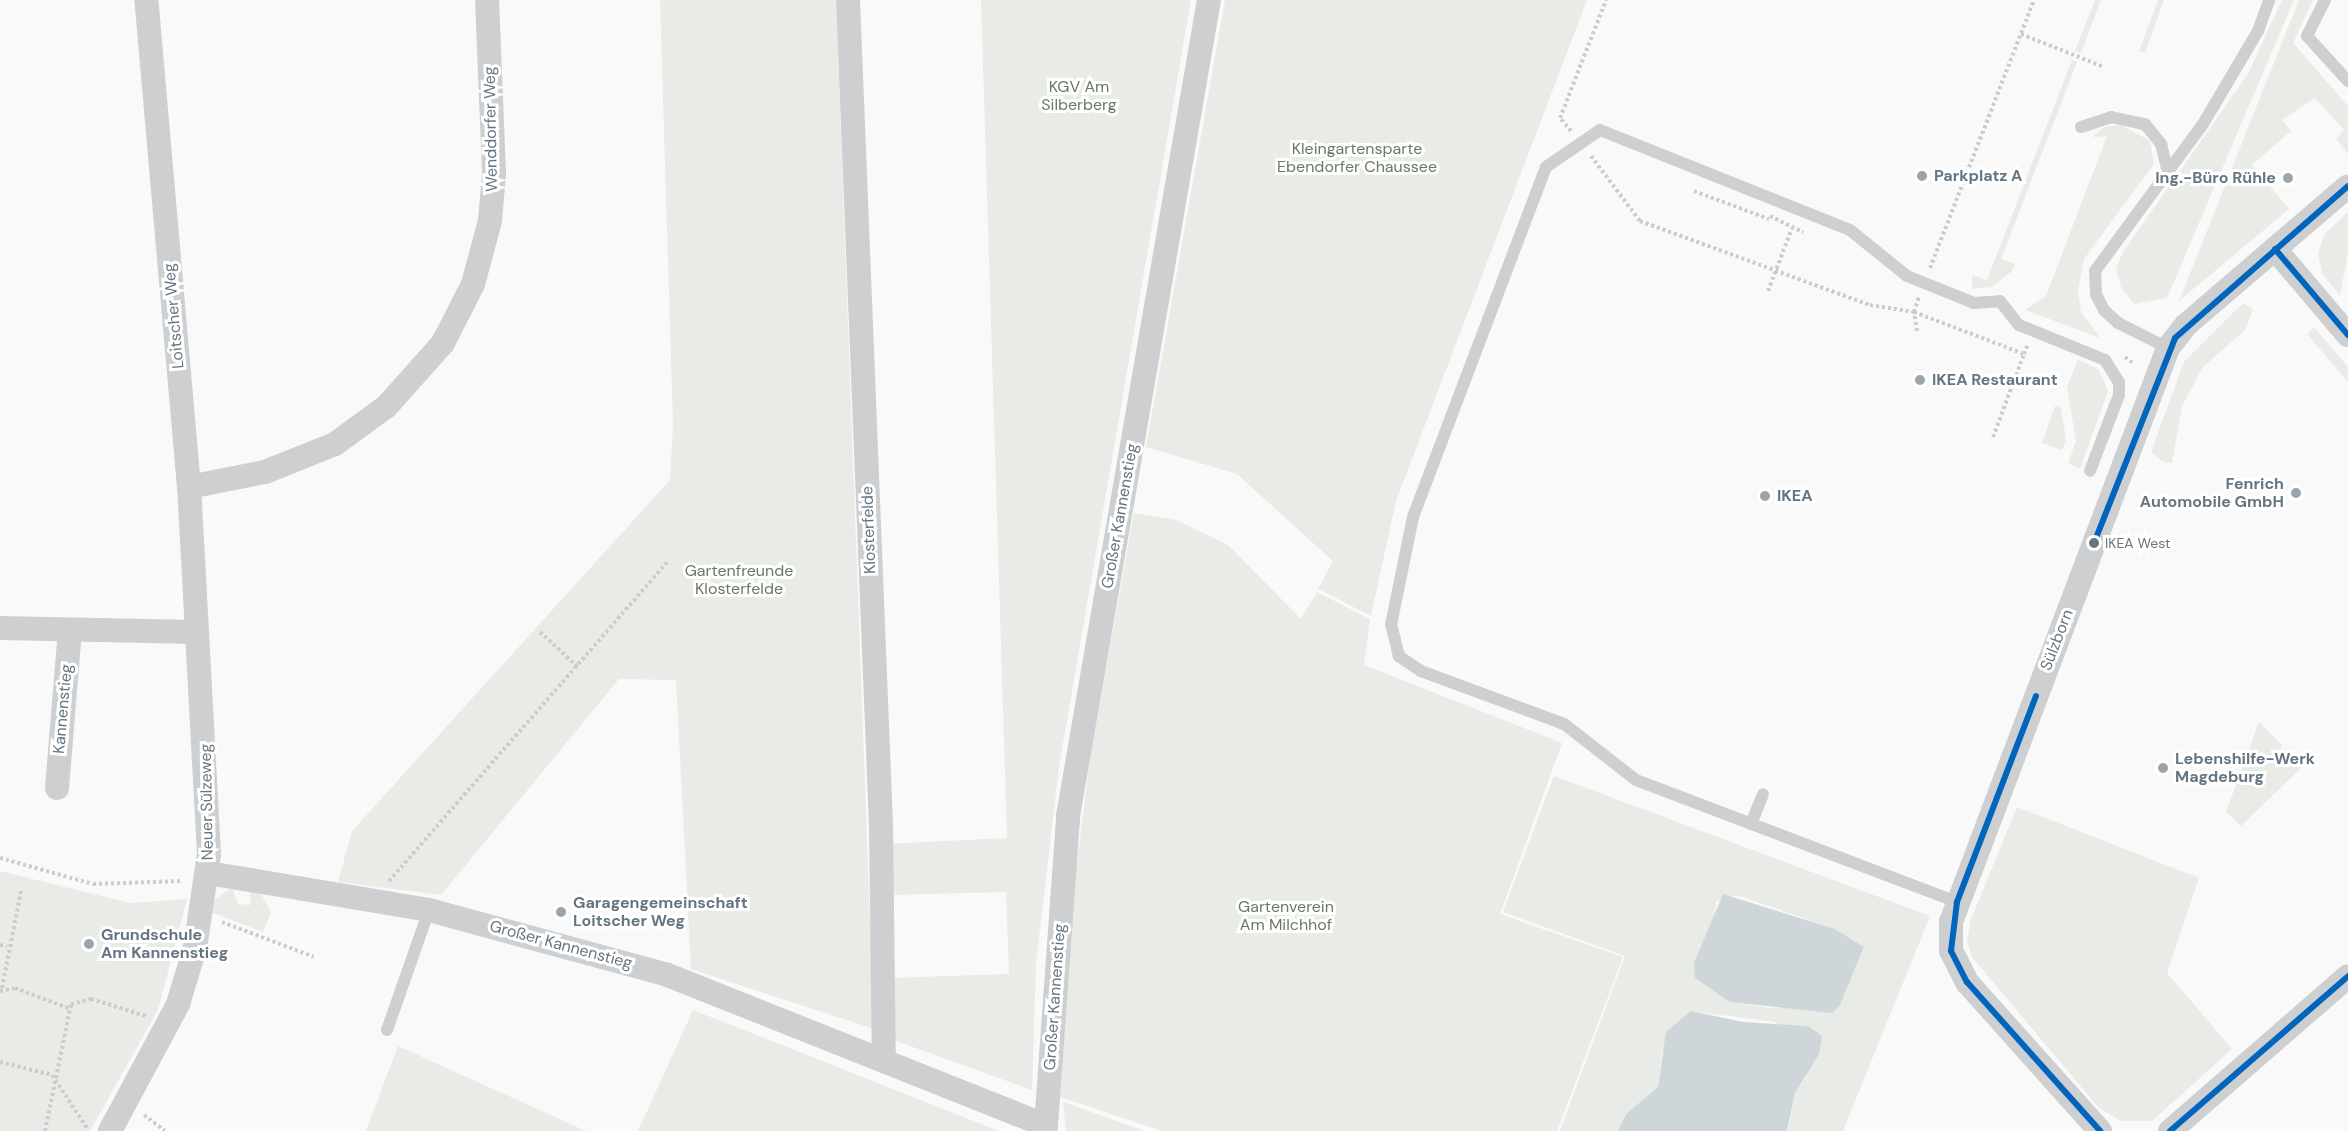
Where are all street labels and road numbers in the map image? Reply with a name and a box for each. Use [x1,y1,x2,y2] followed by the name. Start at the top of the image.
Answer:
[480,66,502,192] street label: Wenddorfer Weg
[160,262,188,370] street label: Loitscher Weg
[1098,442,1142,590] street label: Großer Kannenstieg
[858,486,880,574] street label: Klosterfelde
[2037,607,2077,673] street label: Sülzborn
[50,663,76,755] street label: Kannenstieg
[196,744,218,860] street label: Neuer Sülzeweg
[488,917,634,973] street label: Großer Kannenstieg
[1040,923,1070,1071] street label: Großer Kannenstieg

